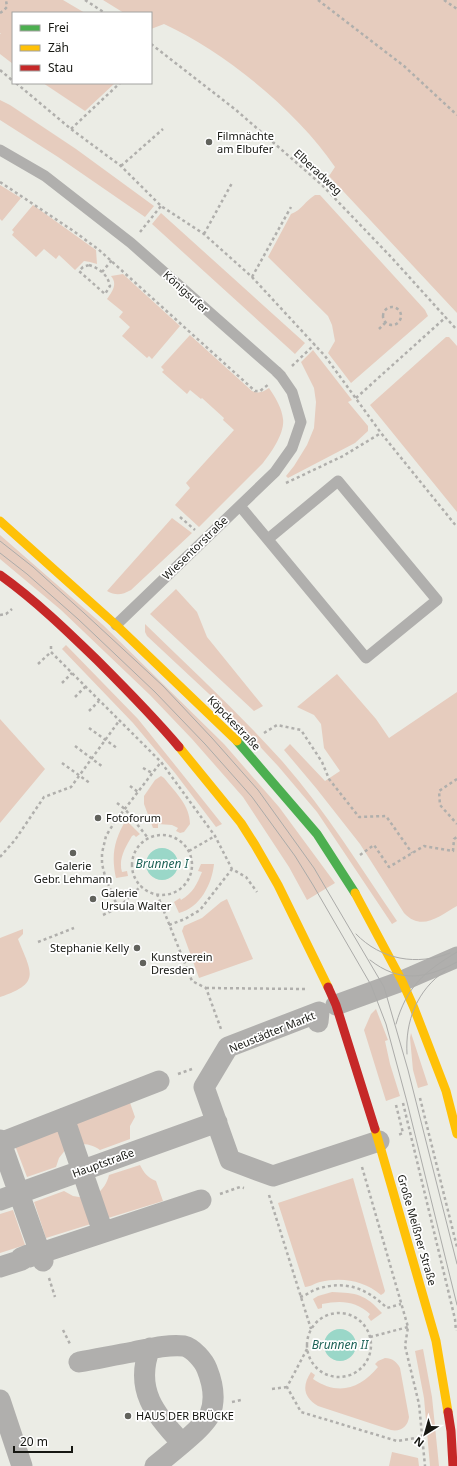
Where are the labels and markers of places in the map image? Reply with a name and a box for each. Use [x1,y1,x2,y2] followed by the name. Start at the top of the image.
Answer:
[217,128,274,156] place label: Filmnächte am Elbufer
[204,137,214,147] marker: Filmnächte am Elbufer
[106,810,161,825] place label: Fotoforum
[93,813,103,823] marker: Fotoforum
[68,848,78,858] marker: Galerie Gebr. Lehmann
[34,858,112,886] place label: Galerie Gebr. Lehmann
[101,885,172,913] place label: Galerie Ursula Walter
[88,894,98,904] marker: Galerie Ursula Walter
[50,940,129,955] place label: Stephanie Kelly
[132,943,142,953] marker: Stephanie Kelly
[151,949,213,977] place label: Kunstverein Dresden
[138,958,148,968] marker: Kunstverein Dresden
[136,1408,234,1423] place label: HAUS DER BRÜCKE
[123,1411,133,1421] marker: HAUS DER BRÜCKE

